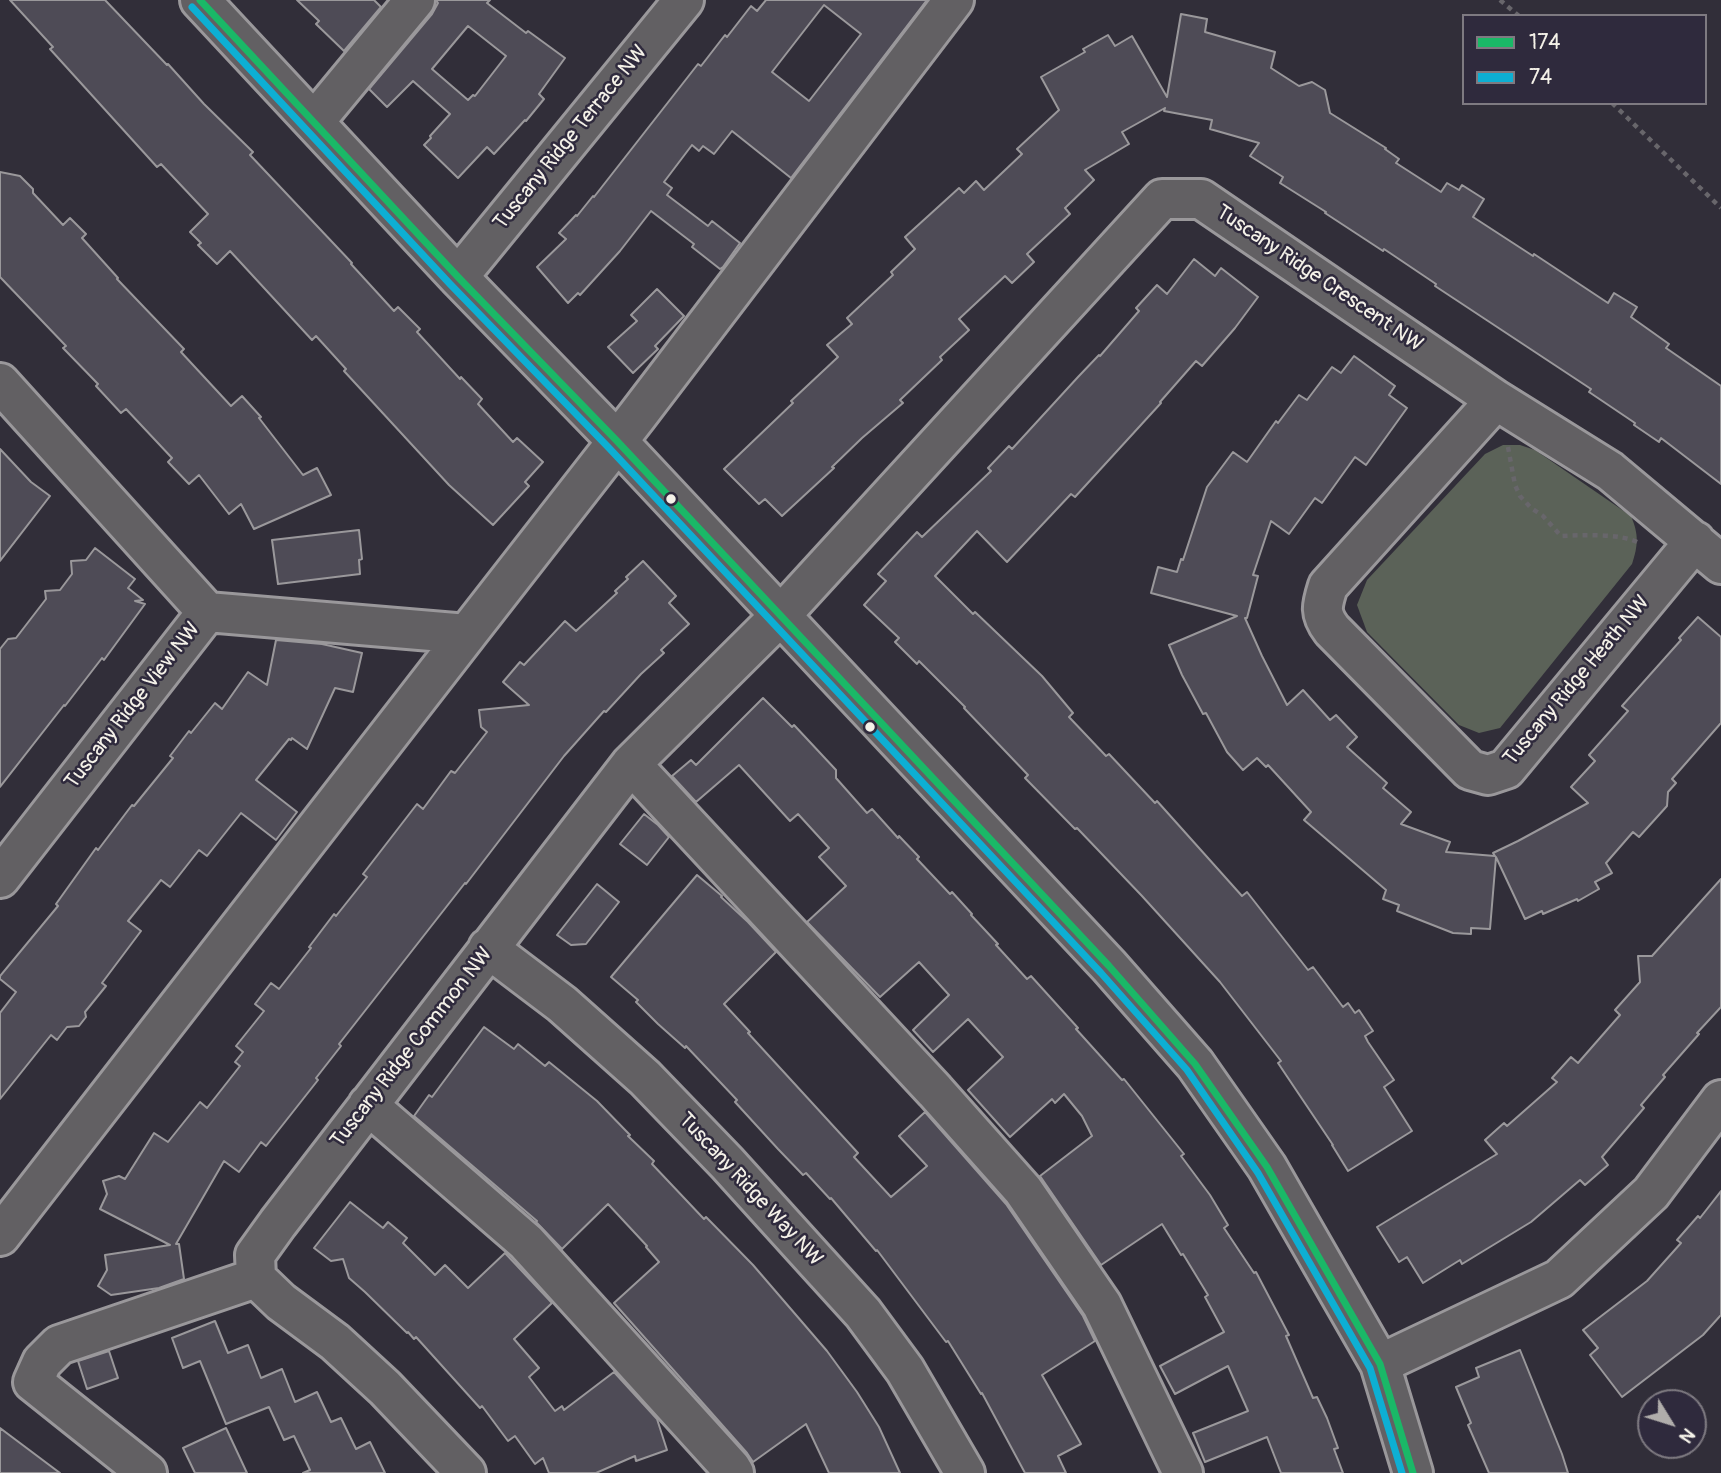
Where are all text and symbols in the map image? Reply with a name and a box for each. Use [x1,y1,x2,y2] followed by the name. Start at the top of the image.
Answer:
[1462,14,1707,105] legend
[1529,29,1561,56] text: 174
[489,41,653,235] street label: Tuscany Ridge Terrace NW
[1529,64,1552,91] text: 74
[1211,200,1427,358] street label: Tuscany Ridge Crescent NW
[664,492,678,506] unlabelled marker
[1498,591,1656,771] street label: Tuscany Ridge Heath NW
[60,618,206,794] street label: Tuscany Ridge View NW
[863,720,877,734] unlabelled marker
[326,943,498,1153] street label: Tuscany Ridge Common NW
[672,1108,828,1272] street label: Tuscany Ridge Way NW
[1637,1389,1707,1459] north arrow
[1674,1423,1700,1448] text: N

